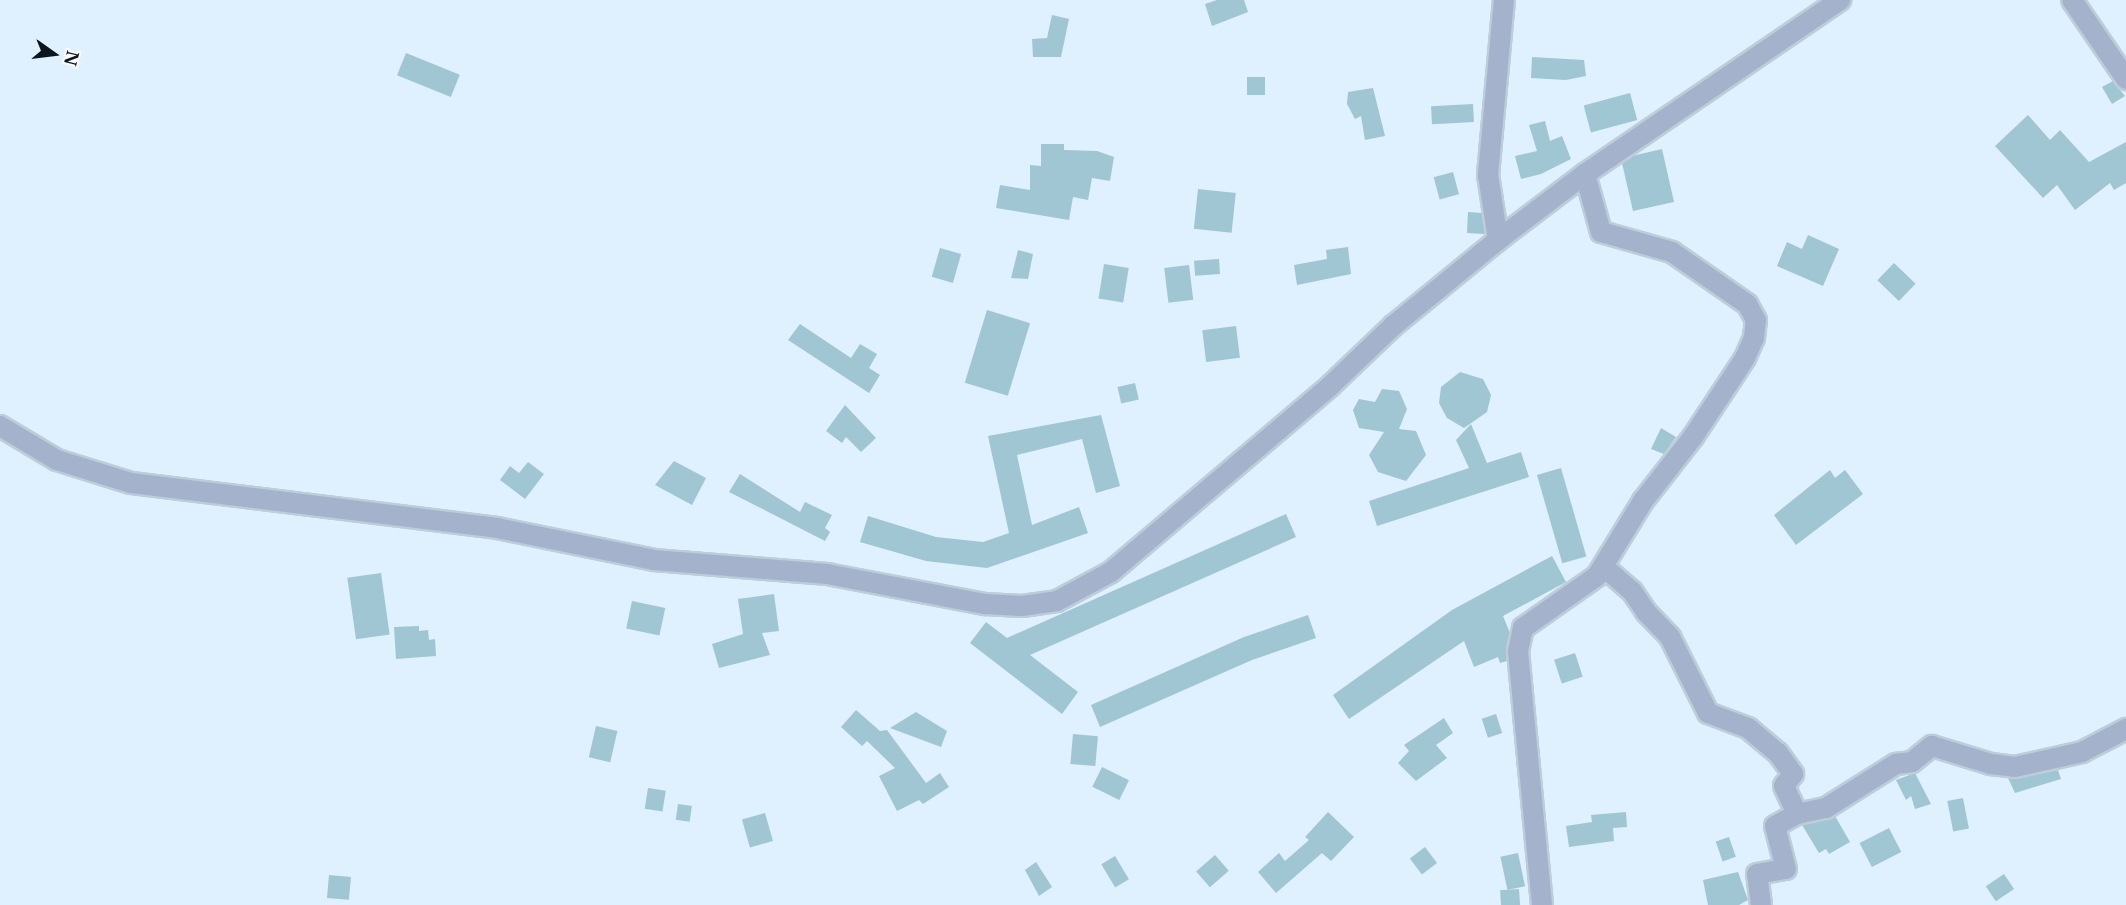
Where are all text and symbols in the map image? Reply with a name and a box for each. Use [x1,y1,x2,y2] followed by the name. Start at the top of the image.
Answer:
[24,24,84,84] north arrow
[60,49,83,68] text: N

